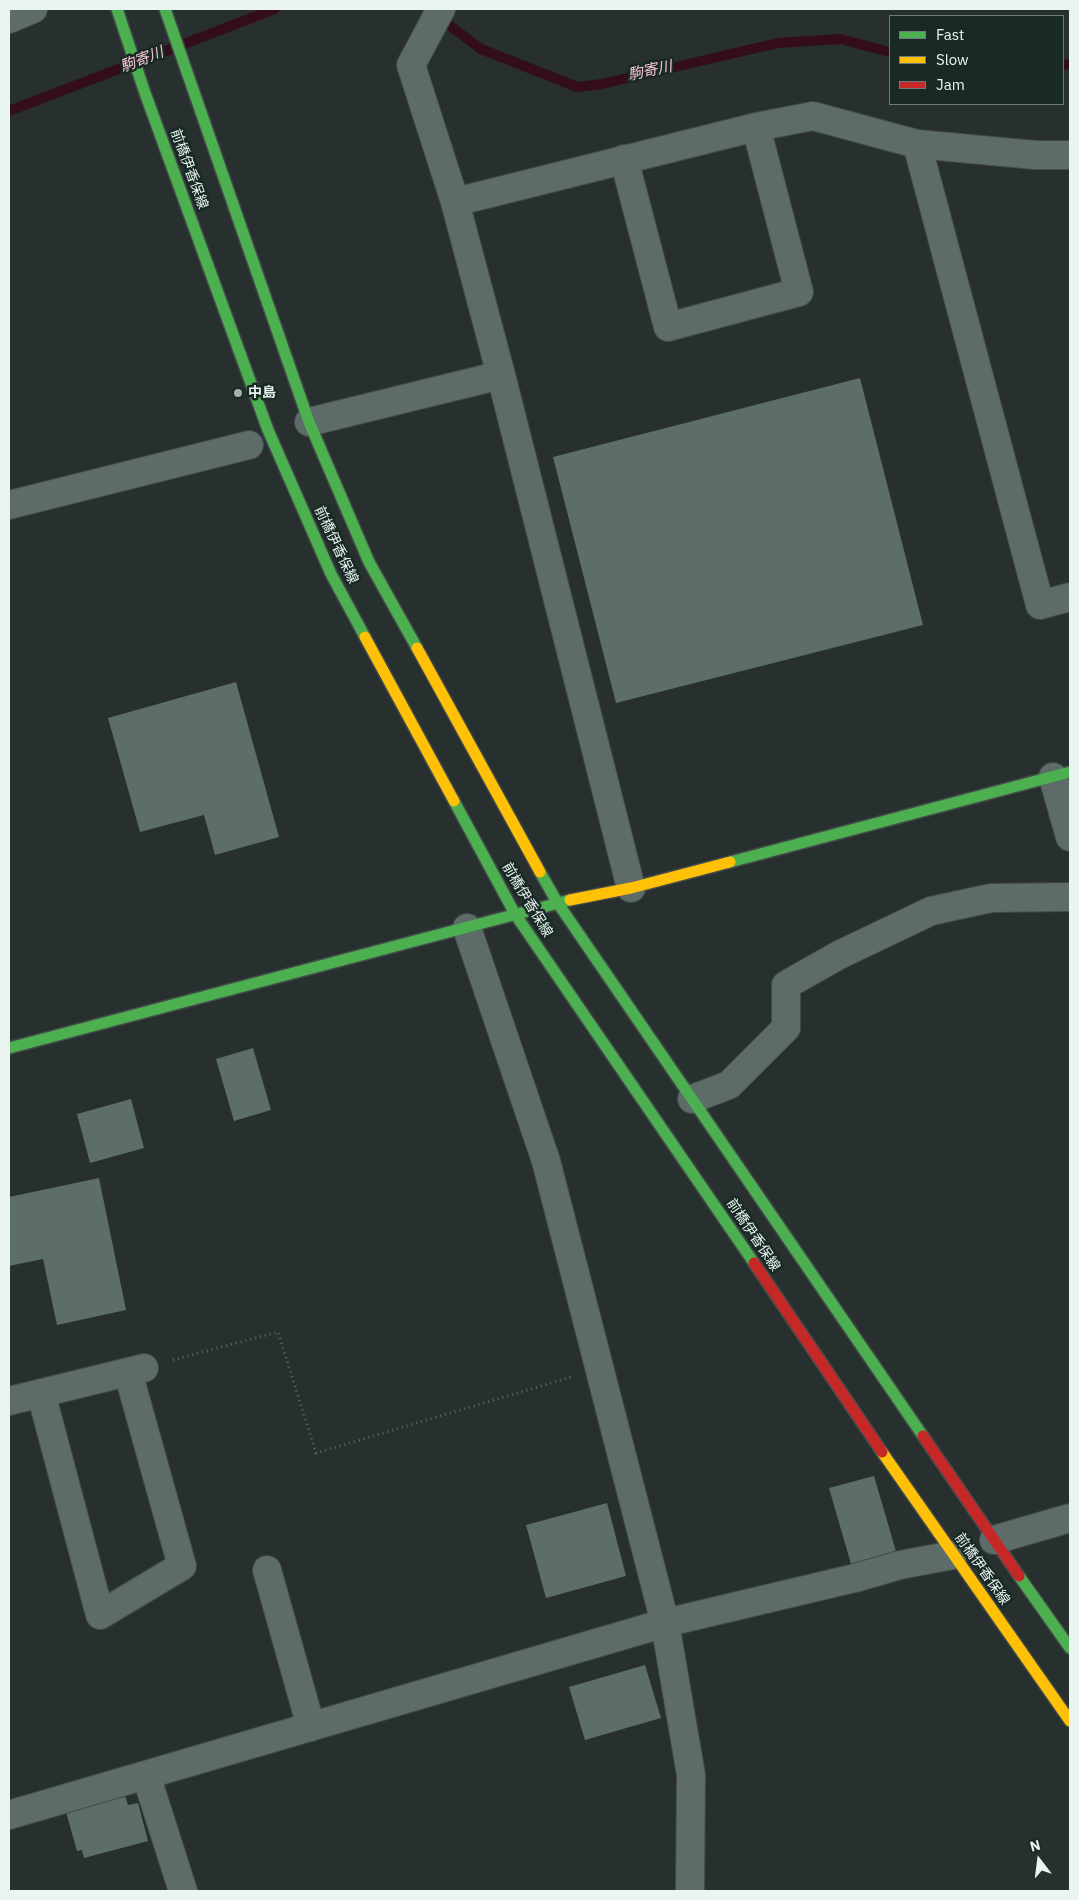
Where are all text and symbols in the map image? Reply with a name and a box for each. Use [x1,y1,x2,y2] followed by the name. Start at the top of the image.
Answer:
[889,15,1064,105] legend
[936,25,964,44] text: Fast
[118,44,166,76] water label: 駒寄川
[936,50,969,69] text: Slow
[626,58,674,84] water label: 駒寄川
[936,75,965,94] text: Jam
[167,127,211,211] street label: 前橋伊香保線
[248,385,276,401] place label: 中島
[232,387,244,399] marker: 中島
[311,503,361,587] street label: 前橋伊香保線
[498,860,556,940] street label: 前橋伊香保線
[723,1195,783,1275] street label: 前橋伊香保線
[951,1530,1013,1608] street label: 前橋伊香保線
[1014,1835,1064,1885] north arrow
[1028,1836,1042,1856] text: N

